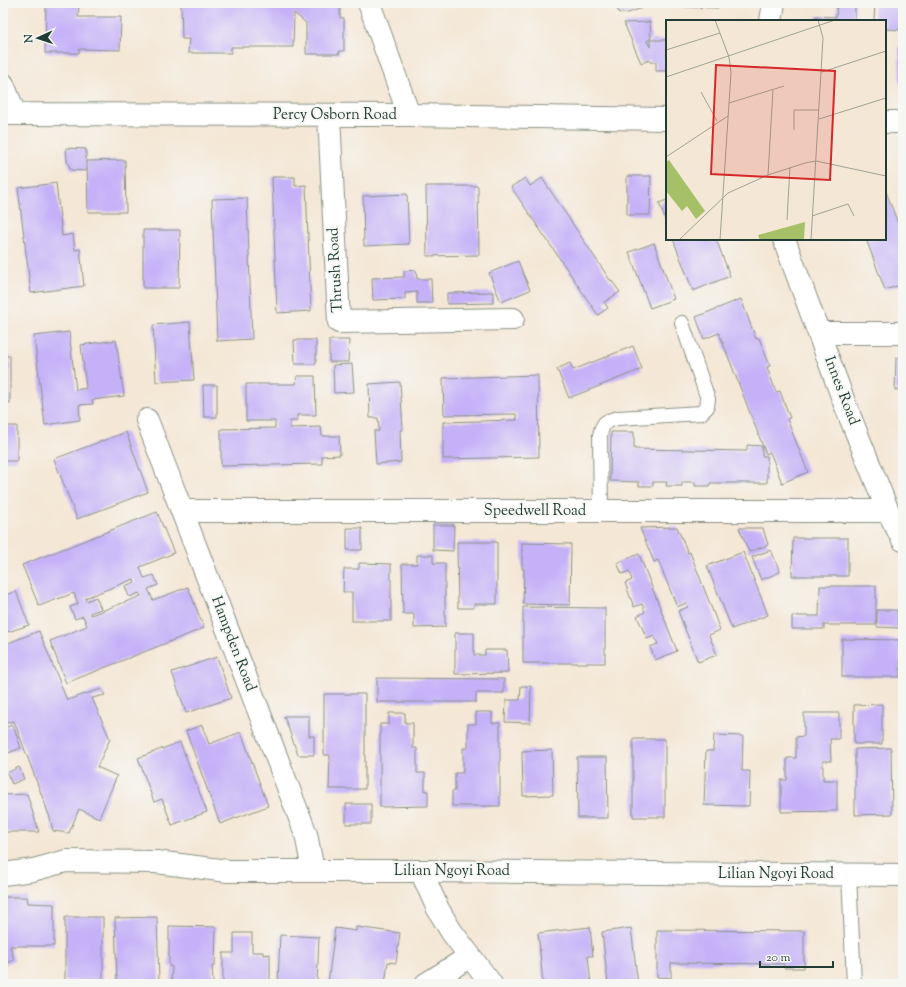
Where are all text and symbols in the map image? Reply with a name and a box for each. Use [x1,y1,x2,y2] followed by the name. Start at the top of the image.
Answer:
[18,18,58,58] north arrow
[666,20,886,240] inset map
[21,33,37,44] text: N
[273,105,397,126] street label: Percy Osborn Road
[323,226,349,313] street label: Thrush Road
[818,353,864,429] street label: Innes Road
[484,501,587,522] street label: Speedwell Road
[205,593,261,695] street label: Hampden Road
[394,861,511,882] street label: Lilian Ngoyi Road
[718,864,835,885] street label: Lilian Ngoyi Road
[760,943,833,969] scale bar
[766,949,791,967] text: 20 m

